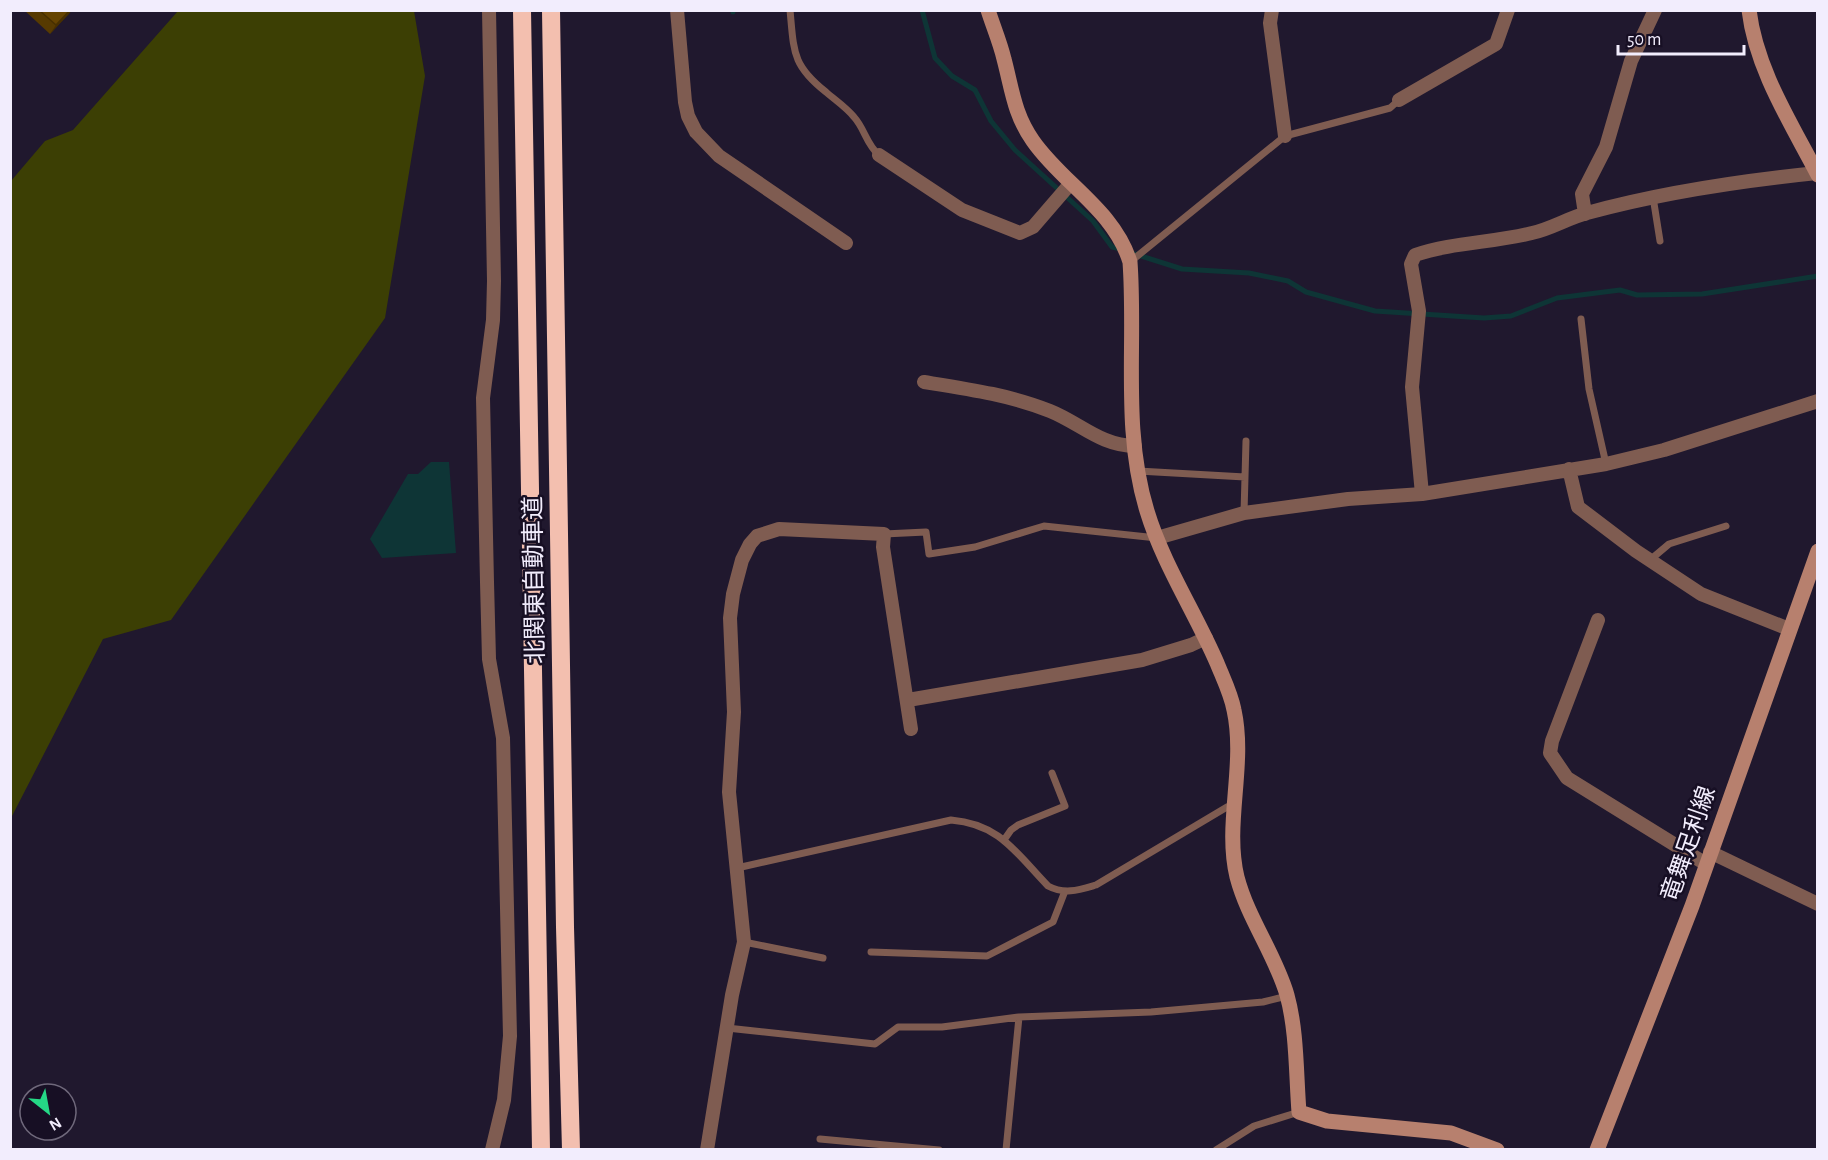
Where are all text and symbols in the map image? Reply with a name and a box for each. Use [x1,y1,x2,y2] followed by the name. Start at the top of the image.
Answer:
[1618,18,1744,56] scale bar
[1627,31,1661,49] text: 50 m
[520,496,548,664] street label: 北関東自動車道
[1656,783,1720,905] street label: 竜舞足利線
[18,1082,78,1142] north arrow
[46,1114,64,1134] text: N

